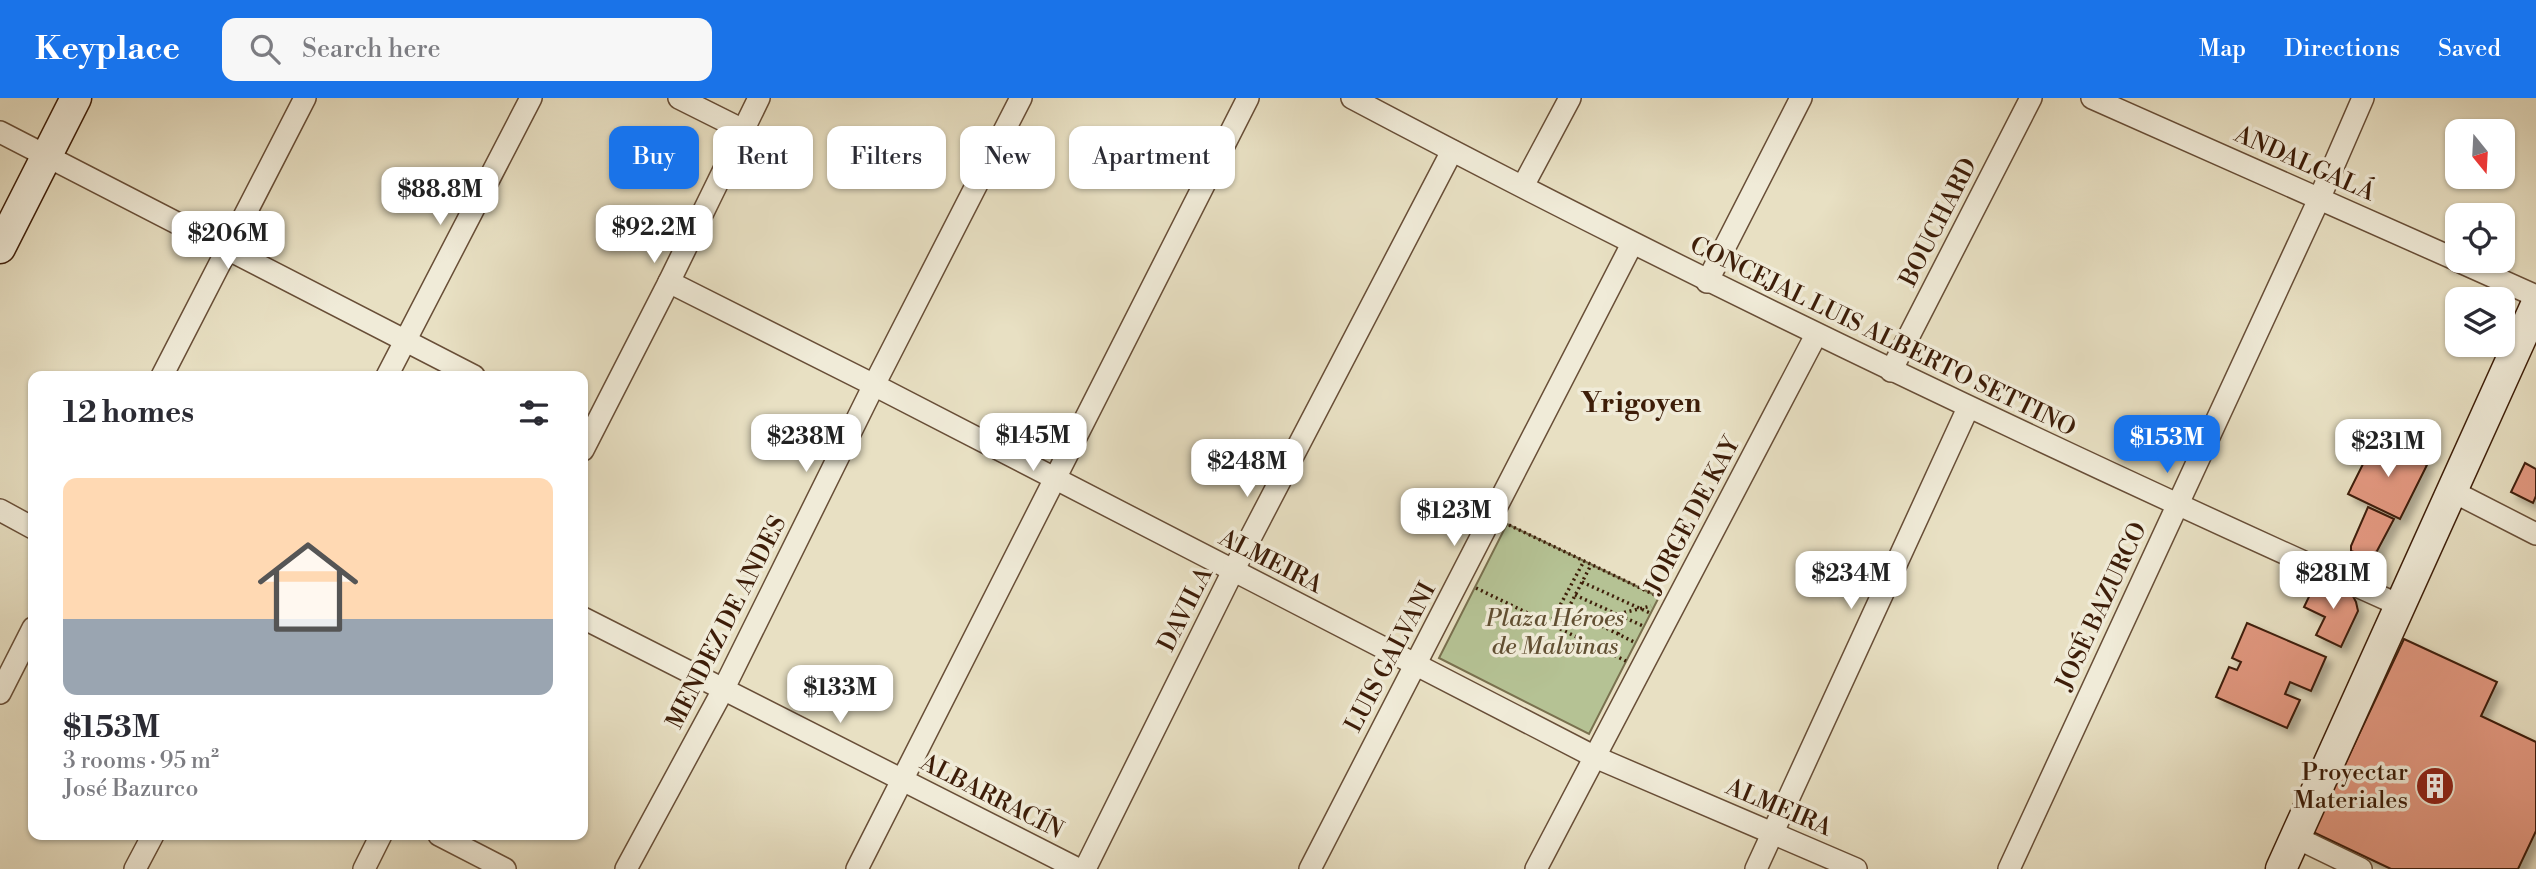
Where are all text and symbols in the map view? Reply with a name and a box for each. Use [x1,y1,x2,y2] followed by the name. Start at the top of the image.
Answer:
[222,18,712,81] search box
[35,29,180,70] text: Keyplace
[246,30,284,68] icon: search
[302,33,441,65] text: Search here
[2199,34,2246,64] text: Map
[2284,34,2400,64] text: Directions
[2438,34,2501,64] text: Saved
[2229,118,2380,208] street label: ANDALGALÁ
[2445,119,2515,189] north arrow
[2445,119,2515,357] map controls
[609,126,699,189] chip: Buy
[713,126,813,189] chip: Rent
[827,126,946,189] chip: Filters
[960,126,1055,189] chip: New
[1069,126,1235,189] chip: Apartment
[1893,153,1984,293] street label: BOUCHARD
[383,167,497,227] pin: $88.8M
[397,176,483,204] text: $88.8M
[2445,203,2515,273] button: locate
[597,206,711,265] pin: $92.2M
[179,212,277,271] pin: $206M
[612,214,696,242] text: $92.2M
[188,220,268,248] text: $206M
[1685,230,2080,444] street label: CONCEJAL LUIS ALBERTO SETTINO
[2445,287,2515,357] button: layers
[1581,386,1702,421] district label: Yrigoyen
[63,394,194,432] text: 12 homes
[515,394,553,432] icon: filters
[757,414,855,474] pin: $238M
[984,414,1082,473] pin: $145M
[2118,416,2216,475] pin: $153M
[2339,420,2437,479] pin: $231M
[996,422,1070,450] text: $145M
[767,423,845,451] text: $238M
[2130,424,2204,452] text: $153M
[2351,428,2425,456] text: $231M
[1638,431,1747,600] street label: JORGE DE KAY
[1198,440,1296,499] pin: $248M
[1207,448,1287,476] text: $248M
[1405,489,1503,548] pin: $123M
[1417,497,1491,525] text: $123M
[660,511,794,734] street label: MENDEZ DE ANDES
[2049,517,2154,696] street label: JOSÉ BAZURCO
[1213,523,1328,601] street label: ALMEIRA
[245,524,371,650] icon: home
[1802,552,1900,611] pin: $234M
[2284,552,2382,611] pin: $281M
[1812,560,1890,588] text: $234M
[2296,560,2370,588] text: $281M
[1152,562,1220,657] street label: DAVILA
[1339,578,1443,737] street label: LUIS GALVANI
[1485,604,1624,662] park label: Plaza Héroes de Malvinas
[791,666,889,725] pin: $133M
[803,674,877,702] text: $133M
[63,709,160,747] text: $153M
[63,747,219,775] text: 3 rooms · 95 m²
[914,747,1069,846] street label: ALBARRACÍN
[2294,758,2408,816] place label: Proyectar Materiales
[2414,765,2456,807] building icon: Proyectar Materiales
[1720,772,1836,844] street label: ALMEIRA
[63,775,198,803] text: José Bazurco

